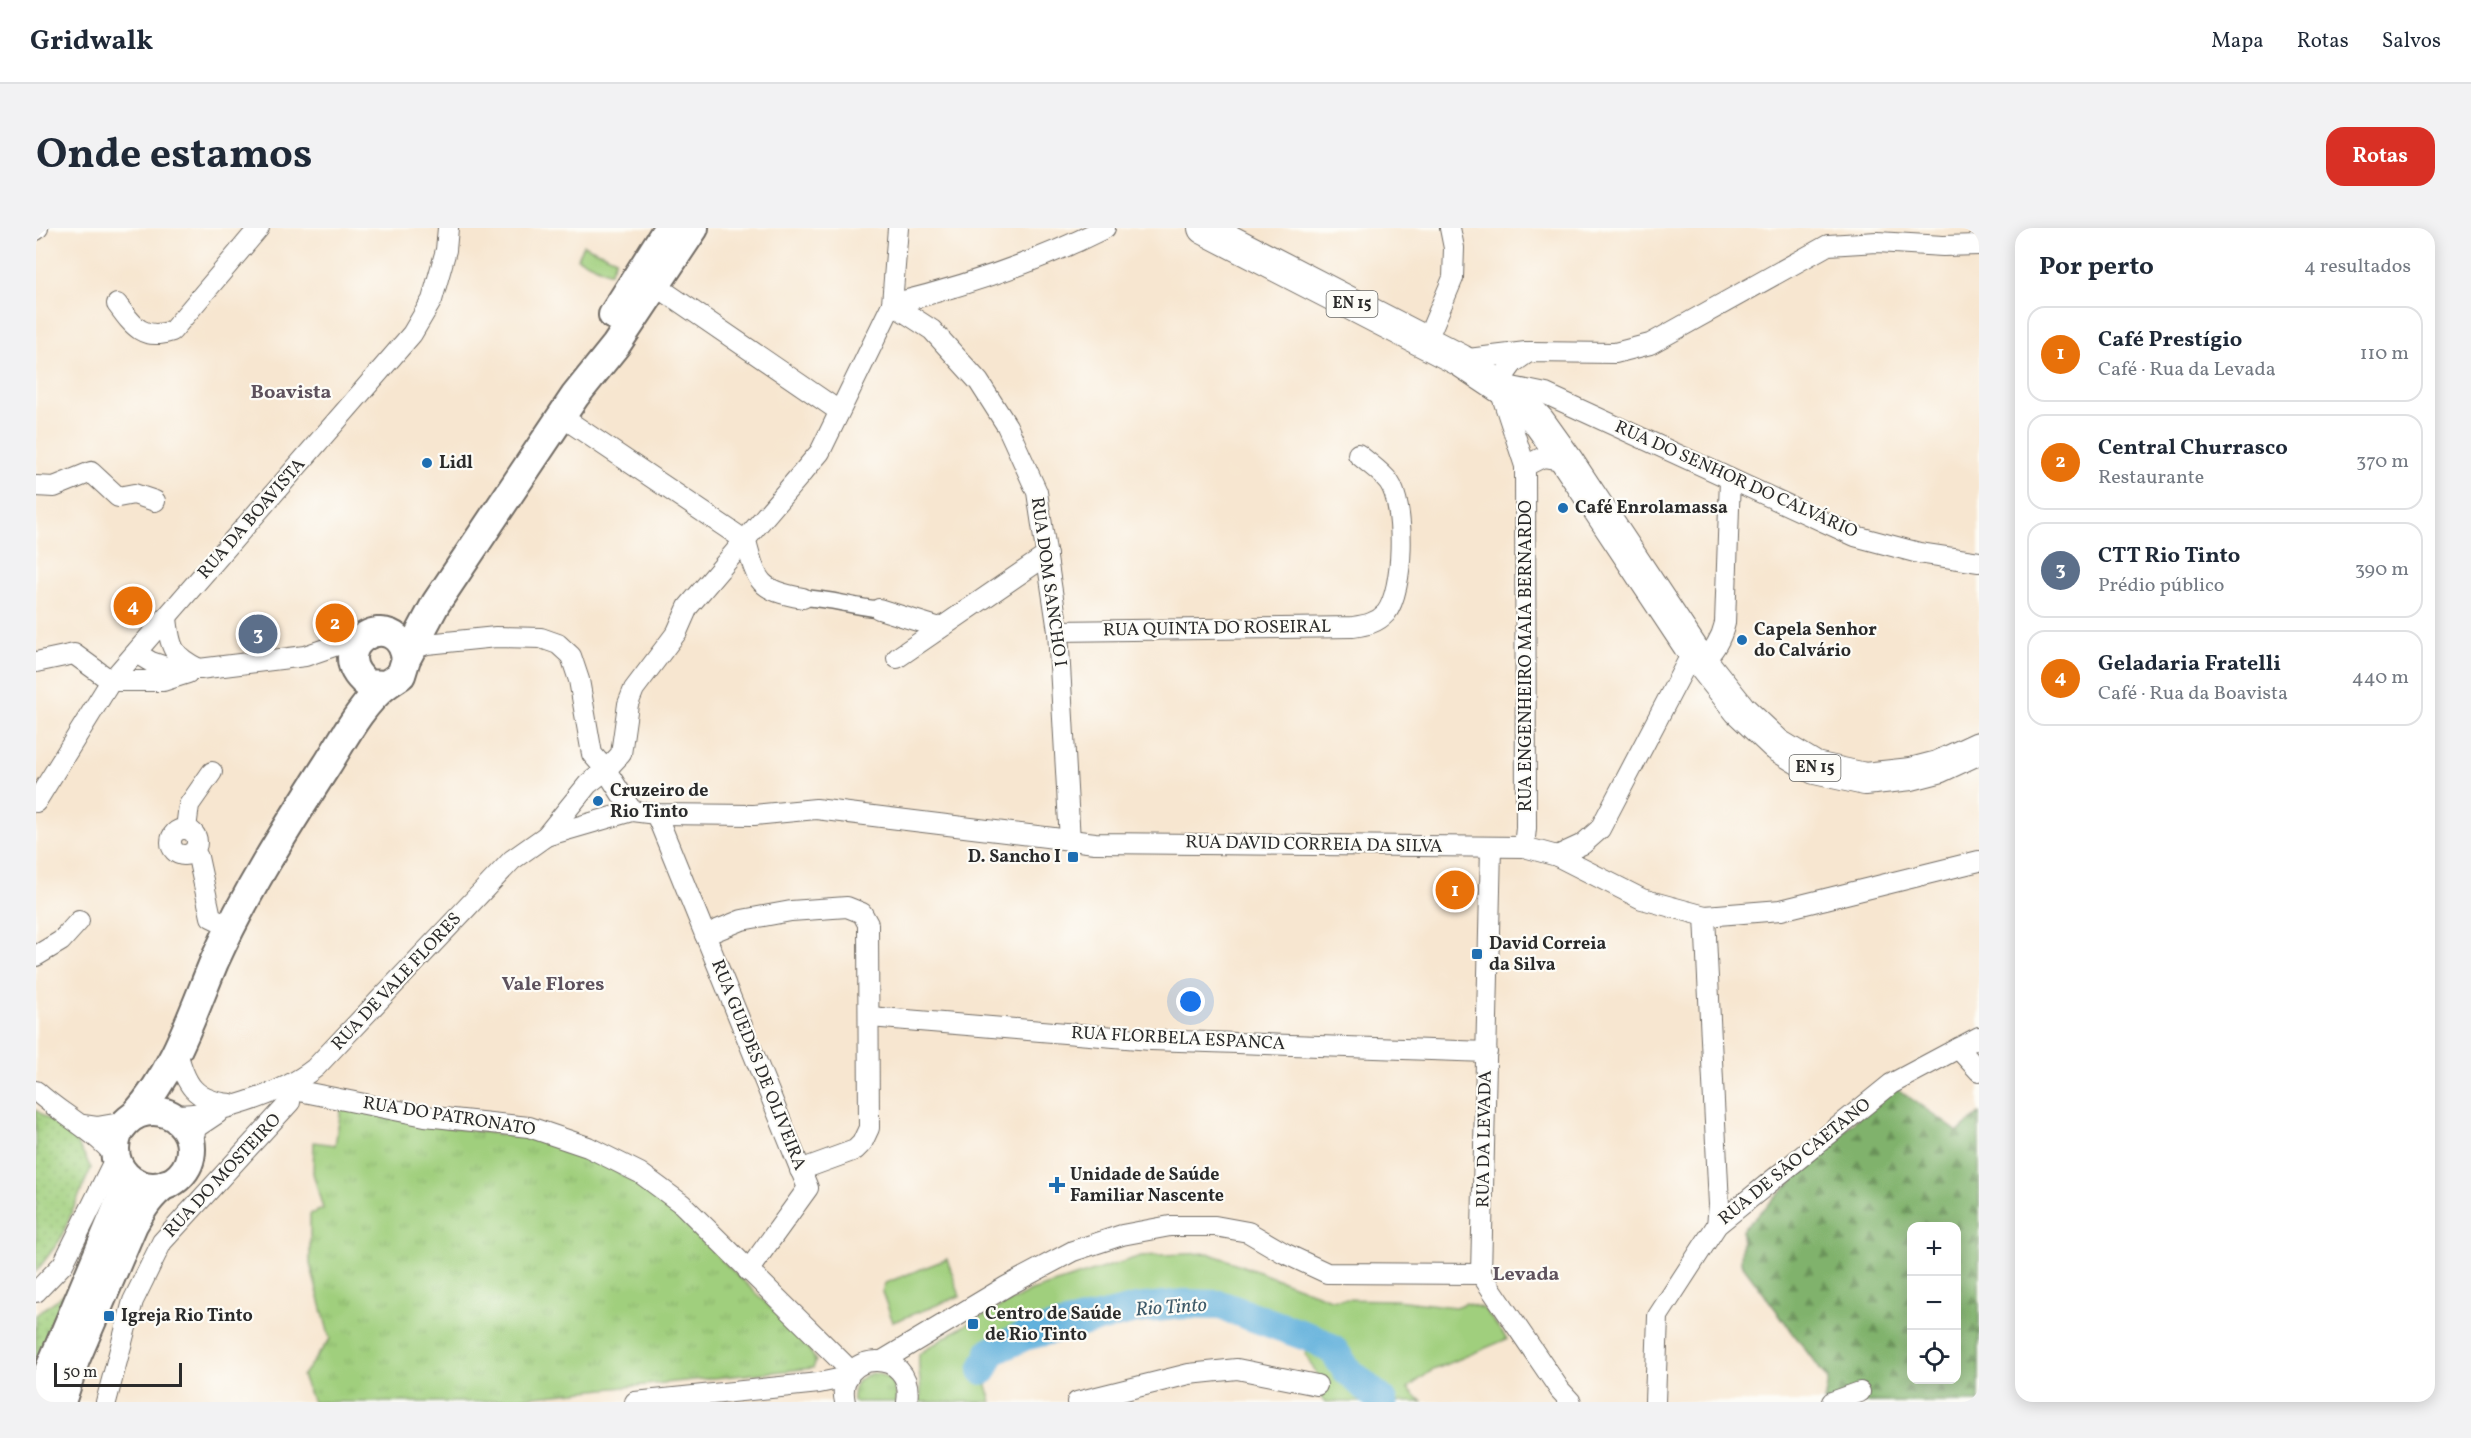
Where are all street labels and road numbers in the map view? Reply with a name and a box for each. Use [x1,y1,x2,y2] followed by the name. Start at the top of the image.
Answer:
[1326,291,1378,317] road number: EN 15
[1611,415,1861,545] street label: RUA DO SENHOR DO CALVÁRIO
[192,453,312,585] street label: RUA DA BOAVISTA
[1024,496,1072,668] street label: RUA DOM SANCHO I
[1514,500,1539,812] street label: RUA ENGENHEIRO MAIA BERNARDO
[1103,615,1331,643] street label: RUA QUINTA DO ROSEIRAL
[1790,755,1840,781] road number: EN 15
[1185,830,1443,860] street label: RUA DAVID CORREIA DA SILVA
[326,907,468,1057] street label: RUA DE VALE FLORES
[704,956,812,1174] street label: RUA GUEDES DE OLIVEIRA
[1070,1021,1286,1057] street label: RUA FLORBELA ESPANCA
[1471,1070,1499,1208] street label: RUA DA LEVADA
[361,1091,537,1143] street label: RUA DO PATRONATO
[1713,1093,1877,1231] street label: RUA DE SÃO CAETANO
[159,1108,287,1244] street label: RUA DO MOSTEIRO

